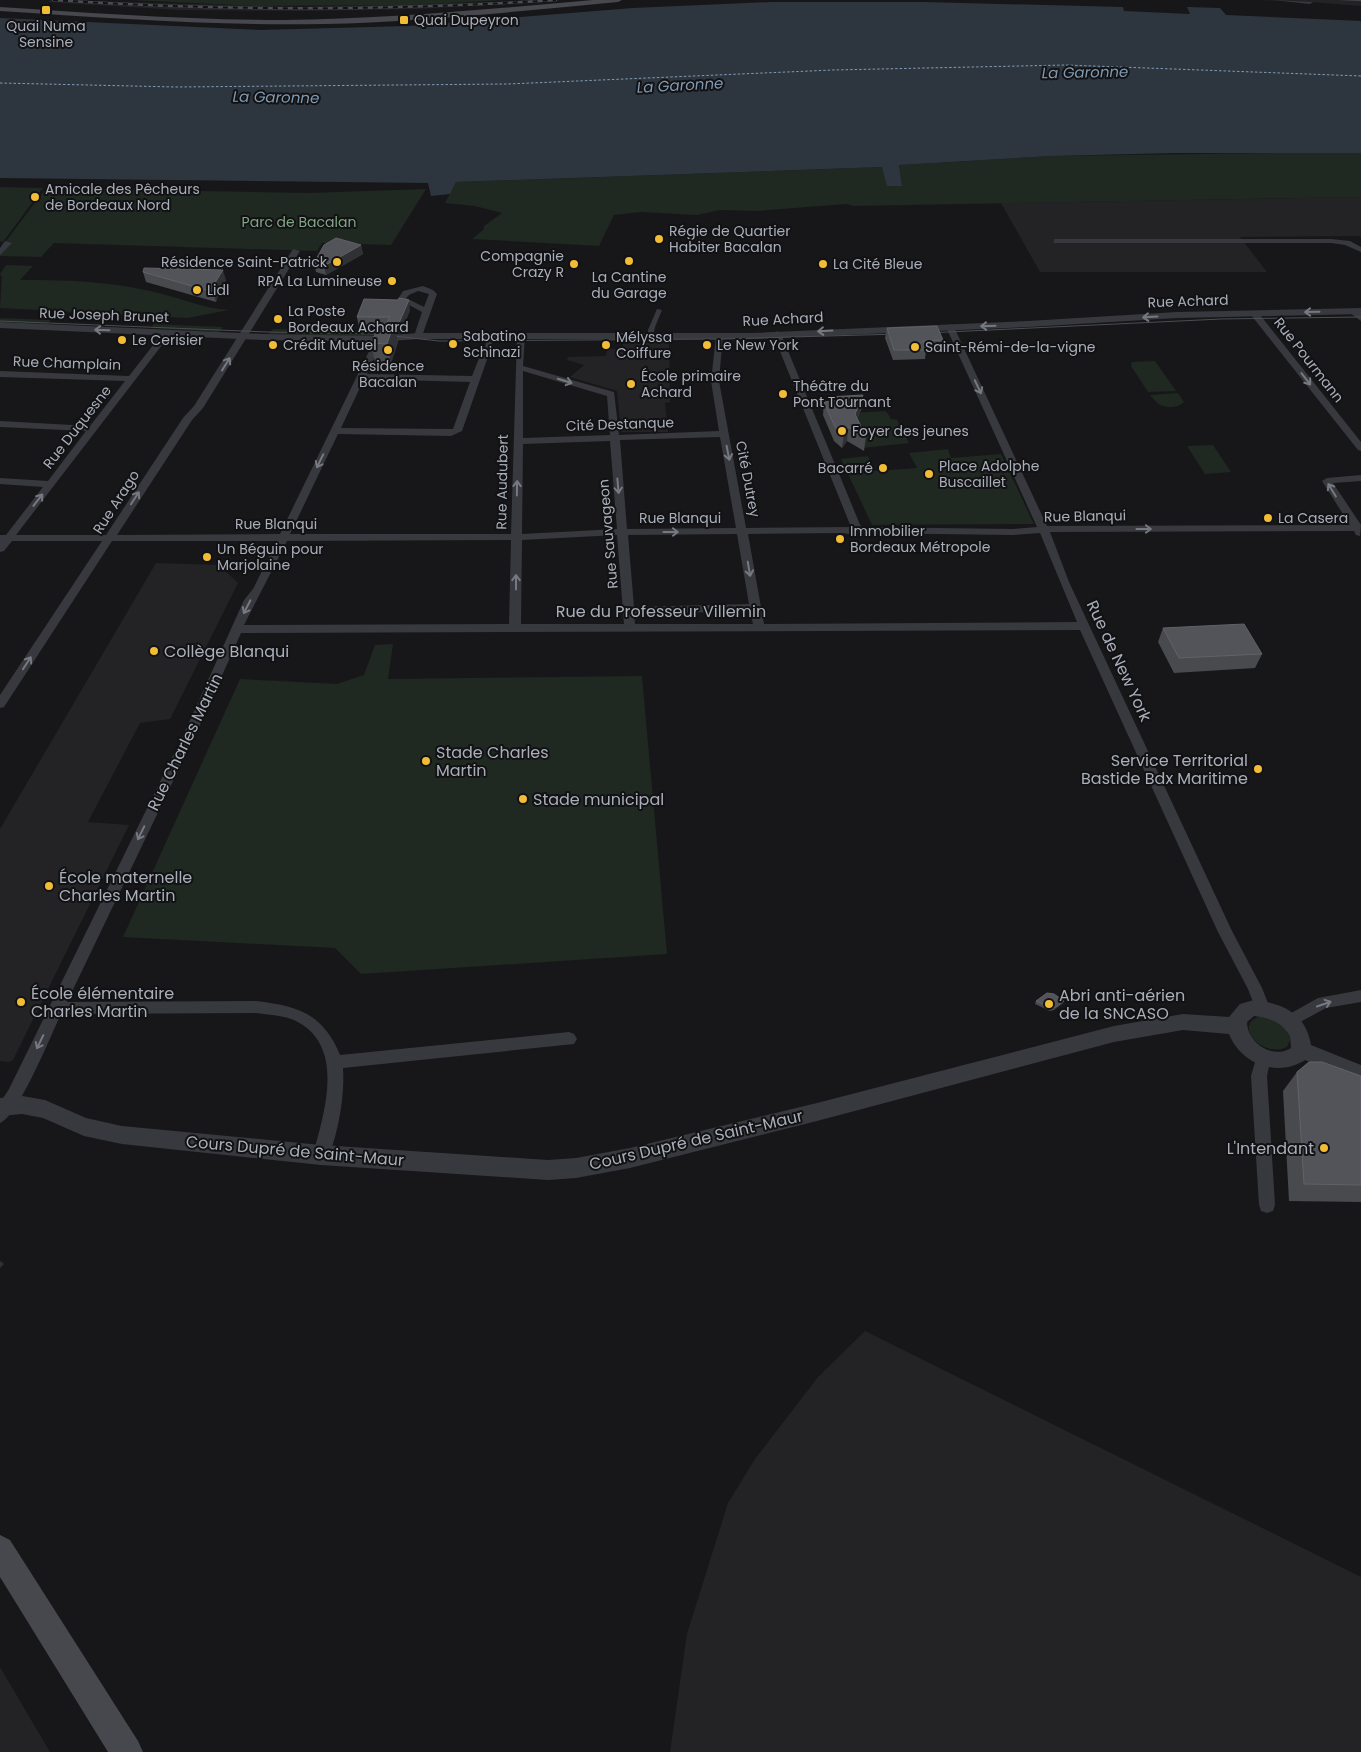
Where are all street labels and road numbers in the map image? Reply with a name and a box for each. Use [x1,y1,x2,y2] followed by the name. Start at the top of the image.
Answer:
[1147,290,1229,312] street label: Rue Achard
[39,303,169,327] street label: Rue Joseph Brunet
[742,307,824,331] street label: Rue Achard
[1269,313,1349,407] street label: Rue Pourmann
[13,351,121,375] street label: Rue Champlain
[38,381,116,473] street label: Rue Duquesne
[566,412,675,436] street label: Cité Destanque
[491,434,513,530] street label: Rue Audubert
[731,439,765,519] street label: Cité Dutrey
[88,466,144,538] street label: Rue Arago
[593,478,623,590] street label: Rue Sauvageon
[1044,505,1126,527] street label: Rue Blanqui
[639,508,721,528] street label: Rue Blanqui
[235,514,317,534] street label: Rue Blanqui
[1081,597,1158,726] street label: Rue de New York
[556,600,766,623] street label: Rue du Professeur Villemin
[142,669,228,815] street label: Rue Charles Martin
[587,1104,805,1176] street label: Cours Dupré de Saint-Maur
[185,1130,405,1172] street label: Cours Dupré de Saint-Maur

